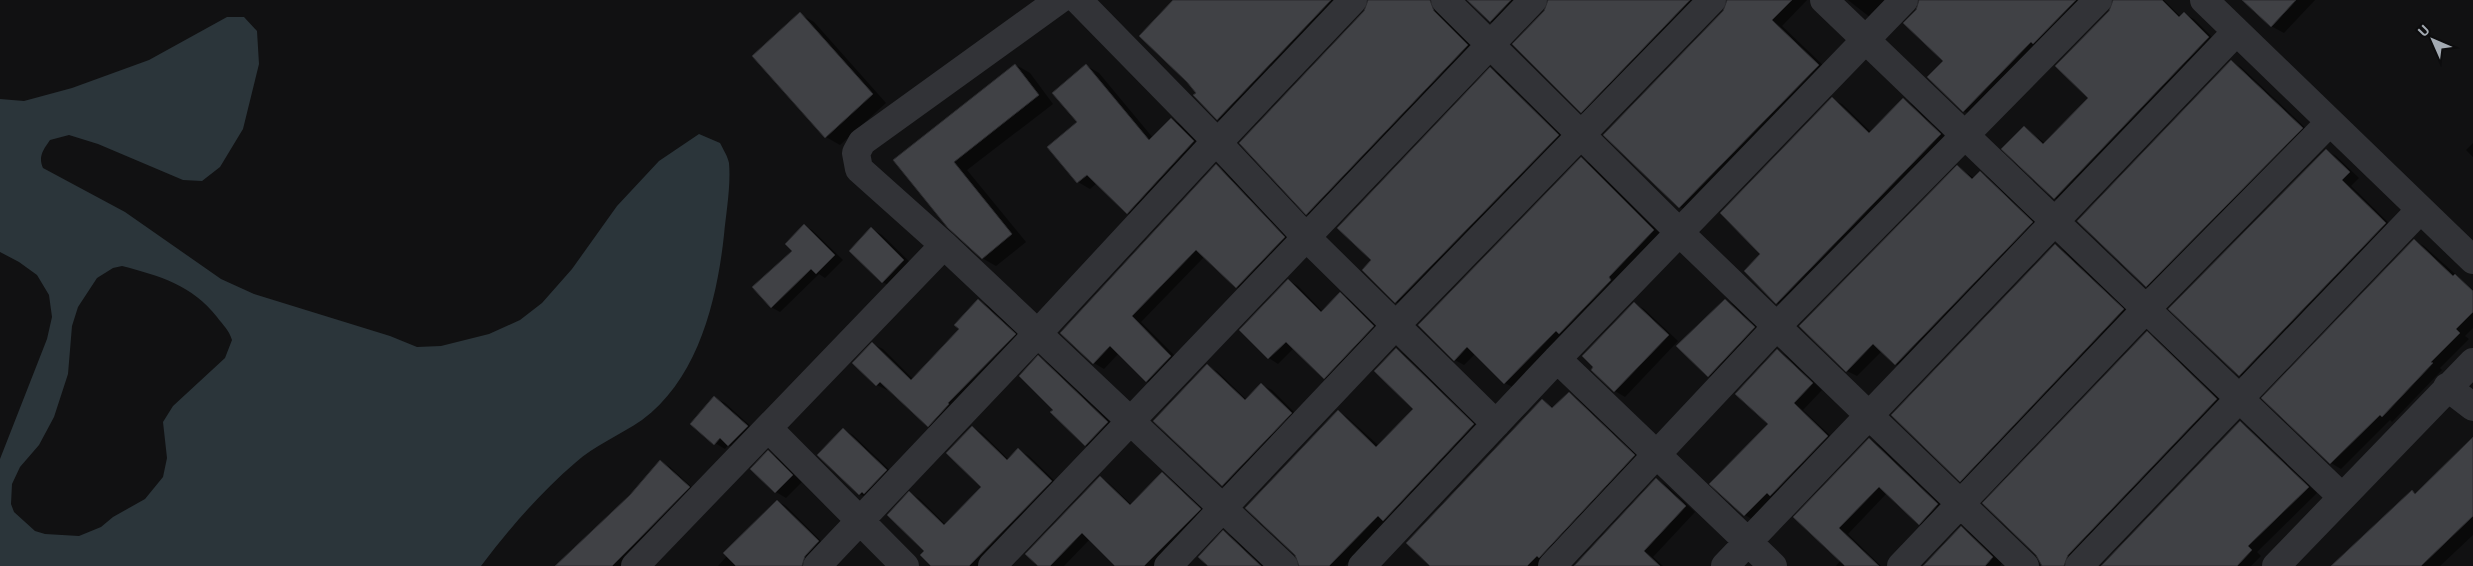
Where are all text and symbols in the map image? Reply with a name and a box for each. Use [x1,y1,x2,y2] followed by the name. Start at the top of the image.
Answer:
[2408,15,2458,65] north arrow
[2415,22,2433,40] text: U

